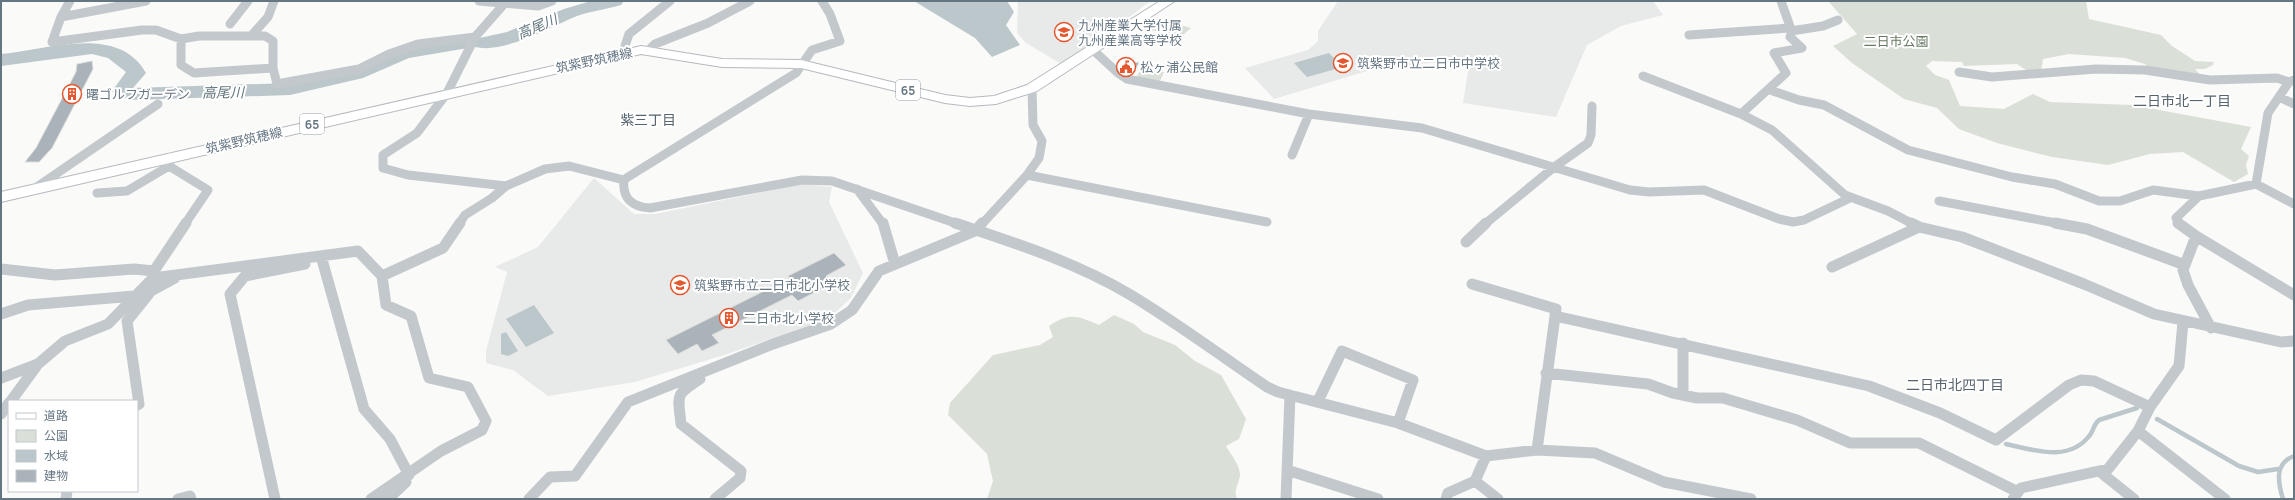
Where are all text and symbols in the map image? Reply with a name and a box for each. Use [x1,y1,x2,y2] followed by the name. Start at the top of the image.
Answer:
[514,8,562,43] water label: 高尾川
[1078,16,1182,49] place label: 九州産業大学付属 九州産業高等学校
[1053,21,1075,43] school or university icon: 九州産業大学付属 九州産業高等学校
[1863,32,1929,50] park label: 二日市公園
[554,43,634,77] street label: 筑紫野筑穂線
[1332,52,1354,74] school or university icon: 筑紫野市立二日市中学校
[1357,54,1500,72] place label: 筑紫野市立二日市中学校
[1115,56,1137,78] public building icon: 松ヶ浦公民館
[1140,58,1218,76] place label: 松ヶ浦公民館
[896,80,920,100] road number: 65
[202,82,246,102] water label: 高尾川
[61,83,83,105] building icon: 曙ゴルフガーデン
[86,85,190,103] place label: 曙ゴルフガーデン
[2133,91,2231,110] district label: 二日市北一丁目
[620,110,676,129] district label: 紫三丁目
[300,114,324,134] road number: 65
[204,122,284,158] street label: 筑紫野筑穂線
[669,274,691,296] school or university icon: 筑紫野市立二日市北小学校
[694,276,850,294] place label: 筑紫野市立二日市北小学校
[718,307,740,329] building icon: 二日市北小学校
[743,309,834,327] place label: 二日市北小学校
[1906,375,2004,394] district label: 二日市北四丁目
[8,400,138,492] legend
[44,407,68,424] text: 道路
[44,427,68,444] text: 公園
[44,447,68,464] text: 水域
[44,467,68,484] text: 建物

